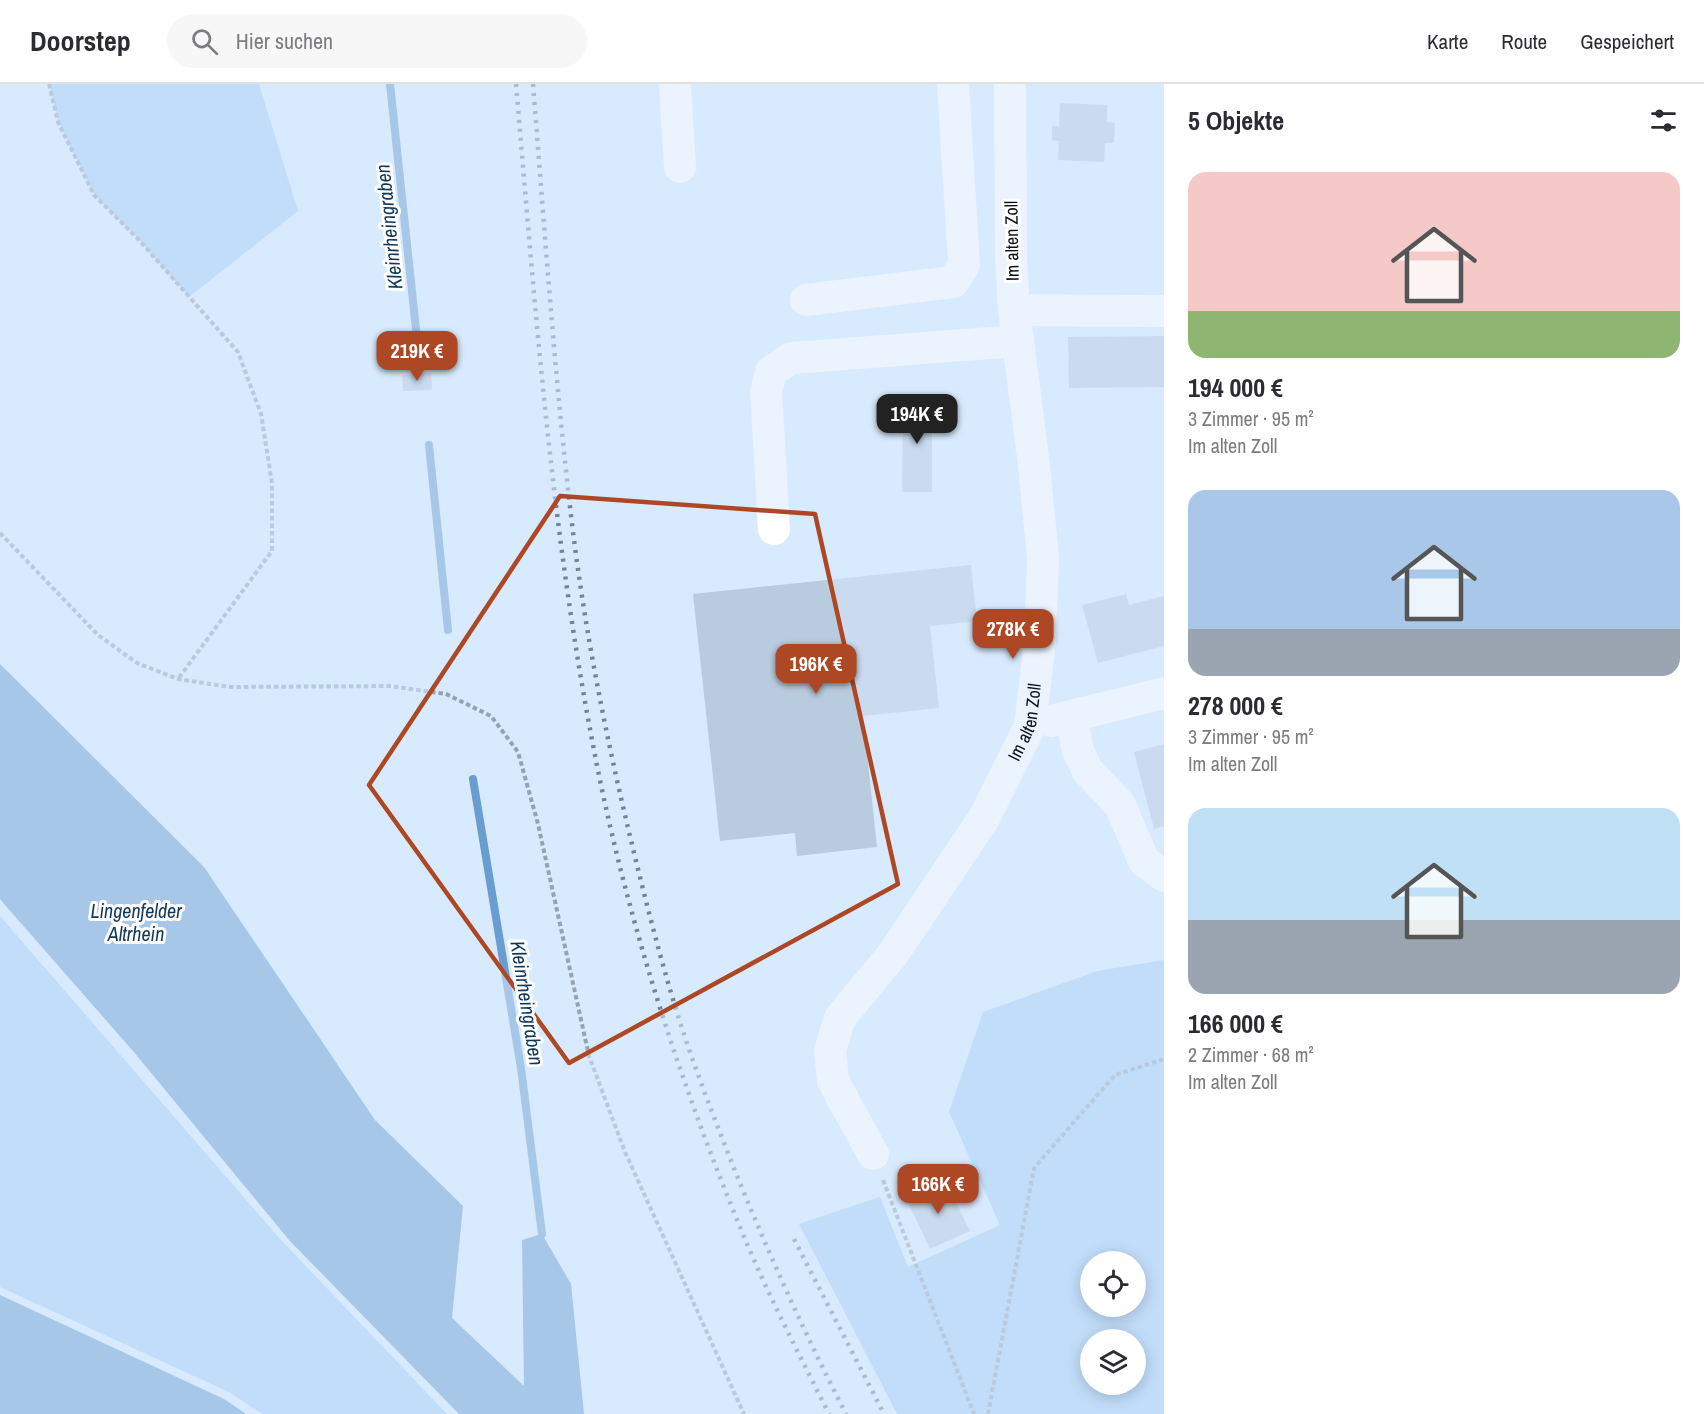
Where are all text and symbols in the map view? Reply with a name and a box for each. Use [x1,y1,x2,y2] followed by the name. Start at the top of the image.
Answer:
[167,14,587,68] search box
[30,22,131,60] text: Doorstep
[188,25,221,58] icon: search
[236,26,333,56] text: Hier suchen
[1427,27,1468,56] text: Karte
[1501,27,1547,56] text: Route
[1580,27,1674,56] text: Gespeichert
[1188,103,1284,138] text: 5 Objekte
[1647,104,1680,137] icon: filters
[369,163,409,291] water label: Kleinrheingraben
[998,201,1025,281] street label: Im alten Zoll
[1380,211,1488,319] icon: home
[368,331,466,382] pin: 219K €
[391,337,443,364] text: 219K €
[1188,370,1283,405] text: 194 000 €
[868,394,966,445] pin: 194K €
[891,400,943,427] text: 194K €
[1188,405,1314,432] text: 3 Zimmer · 95 m²
[1188,432,1277,459] text: Im alten Zoll
[1380,529,1488,637] icon: home
[964,609,1062,660] pin: 278K €
[987,615,1039,642] text: 278K €
[767,644,865,695] pin: 196K €
[790,650,842,677] text: 196K €
[1001,682,1047,765] street label: Im alten Zoll
[1188,688,1283,723] text: 278 000 €
[1188,723,1314,750] text: 3 Zimmer · 95 m²
[1188,750,1277,777] text: Im alten Zoll
[1380,847,1488,955] icon: home
[90,897,182,947] water label: Lingenfelder Altrhein
[504,939,551,1067] water label: Kleinrheingraben
[1188,1006,1283,1041] text: 166 000 €
[1188,1041,1314,1068] text: 2 Zimmer · 68 m²
[1188,1068,1277,1095] text: Im alten Zoll
[889,1164,987,1215] pin: 166K €
[912,1170,964,1197] text: 166K €
[1080,1251,1146,1395] map controls
[1080,1251,1146,1317] button: locate
[1080,1329,1146,1395] button: layers

